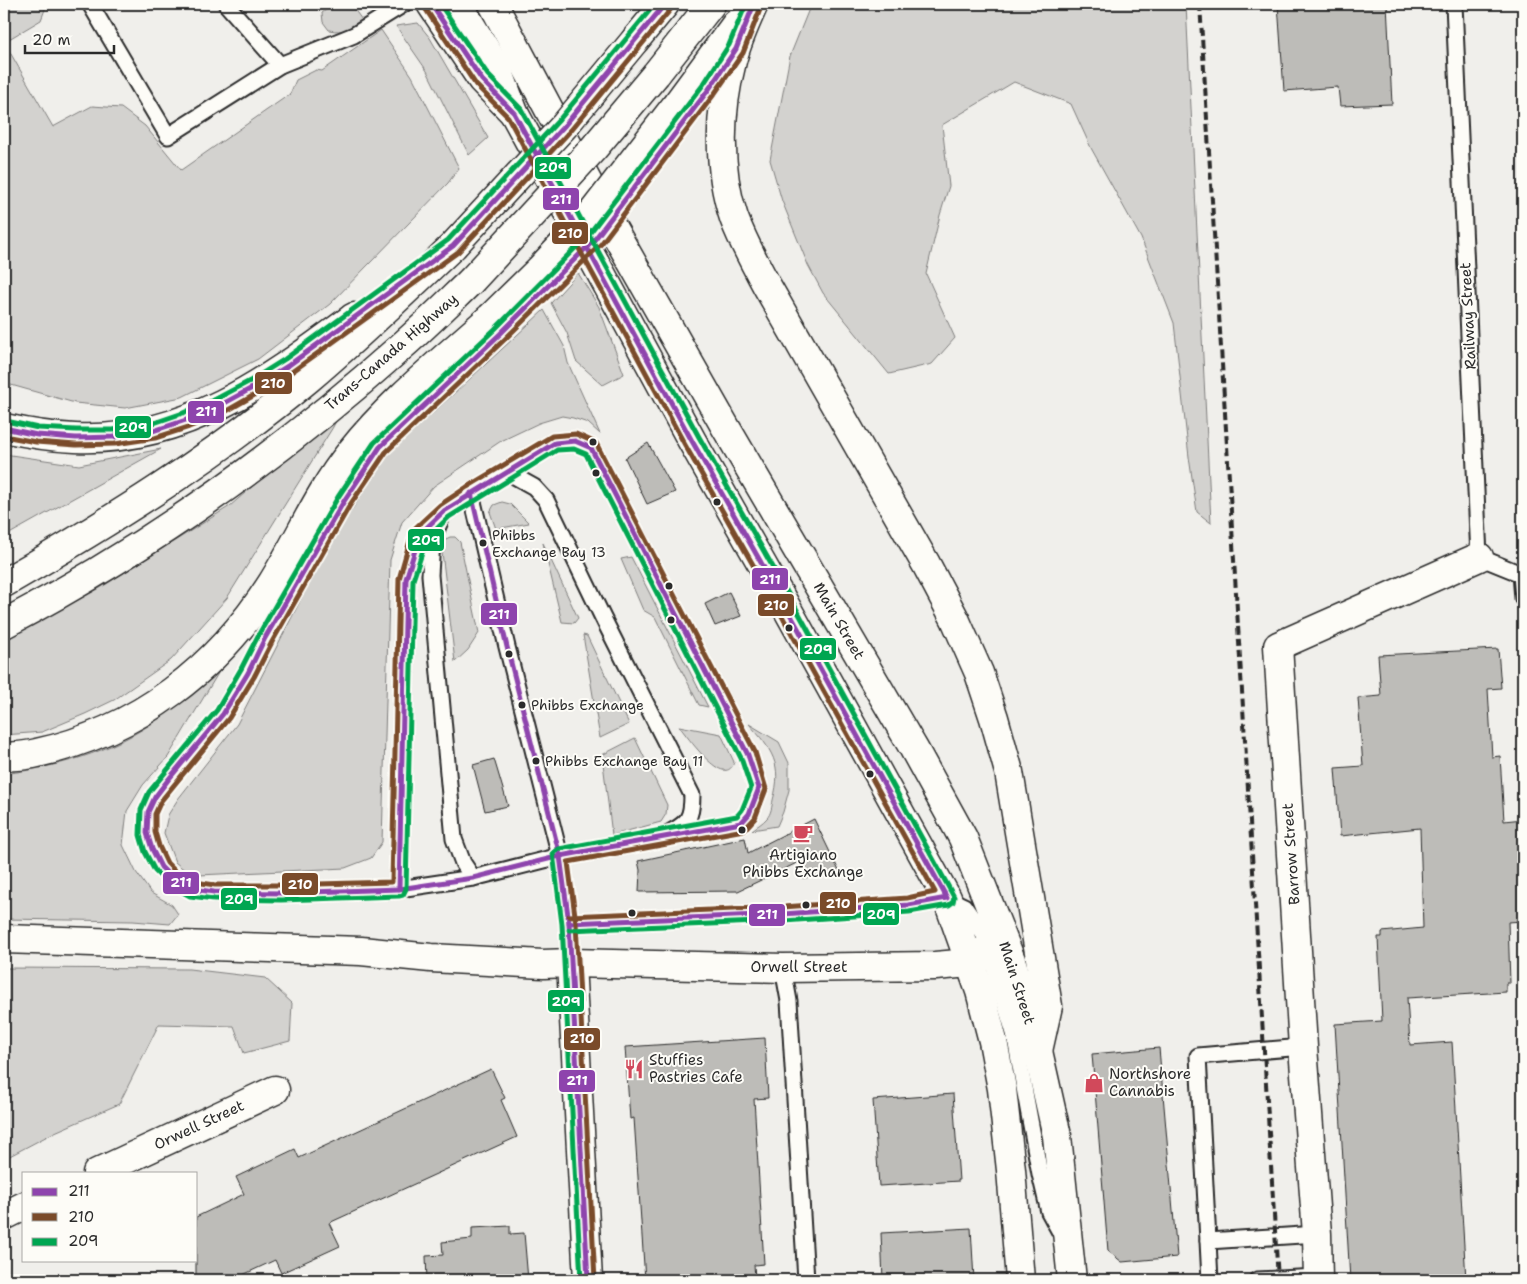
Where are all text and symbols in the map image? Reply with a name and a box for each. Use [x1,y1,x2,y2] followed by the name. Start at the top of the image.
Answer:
[25,22,114,54] scale bar
[32,30,71,50] text: 20 m
[534,156,572,180] line badge: 209
[538,158,568,176] text: 209
[542,187,580,211] line badge: 211
[550,190,572,208] text: 211
[551,221,589,245] line badge: 210
[558,224,583,242] text: 210
[1455,262,1481,370] street label: Railway Street
[320,289,462,415] street label: Trans-Canada Highway
[254,371,293,395] line badge: 210
[261,374,286,392] text: 210
[187,400,225,424] line badge: 211
[195,402,217,420] text: 211
[114,415,152,439] line badge: 209
[118,418,148,436] text: 209
[588,437,598,447] unlabelled marker
[591,468,601,478] unlabelled marker
[712,497,722,507] unlabelled marker
[492,526,606,561] place label: Phibbs Exchange Bay 13
[407,528,445,552] line badge: 209
[411,531,441,549] text: 209
[478,538,488,548] marker: Phibbs Exchange Bay 13
[751,567,789,591] line badge: 211
[759,570,781,588] text: 211
[809,579,869,663] street label: Main Street
[664,581,674,591] unlabelled marker
[757,593,795,617] line badge: 210
[764,596,789,614] text: 210
[480,602,518,626] line badge: 211
[488,605,510,623] text: 211
[666,615,676,625] unlabelled marker
[784,623,794,633] unlabelled marker
[799,637,837,661] line badge: 209
[803,640,833,658] text: 209
[504,649,514,659] unlabelled marker
[531,696,644,714] place label: Phibbs Exchange
[517,700,527,710] marker: Phibbs Exchange
[545,752,703,770] place label: Phibbs Exchange Bay 11
[531,756,541,766] marker: Phibbs Exchange Bay 11
[865,769,875,779] unlabelled marker
[1277,802,1305,906] street label: Barrow Street
[792,822,814,844] cafe icon: Artigiano Phibbs Exchange
[737,825,747,835] unlabelled marker
[742,845,864,882] place label: Artigiano Phibbs Exchange
[162,871,200,895] line badge: 211
[281,872,319,896] line badge: 210
[170,873,192,891] text: 211
[288,875,313,893] text: 210
[220,887,258,911] line badge: 209
[224,890,254,908] text: 209
[819,891,857,915] line badge: 210
[826,894,851,912] text: 210
[801,900,811,910] unlabelled marker
[862,902,900,926] line badge: 209
[748,903,786,927] line badge: 211
[756,905,778,923] text: 211
[866,905,896,923] text: 209
[627,908,637,918] unlabelled marker
[994,939,1040,1027] street label: Main Street
[750,957,848,977] street label: Orwell Street
[547,989,585,1013] line badge: 209
[551,992,581,1010] text: 209
[563,1027,601,1051] line badge: 210
[570,1029,595,1047] text: 210
[649,1050,743,1087] place label: Stuffies Pastries Cafe
[623,1058,645,1080] restaurant icon: Stuffies Pastries Cafe
[1109,1064,1191,1101] place label: Northshore Cannabis
[558,1069,596,1093] line badge: 211
[566,1071,588,1089] text: 211
[1083,1072,1105,1094] shop icon: Northshore Cannabis
[151,1095,247,1155] street label: Orwell Street
[22,1172,198,1262] legend
[68,1181,90,1201] text: 211
[68,1207,94,1227] text: 210
[68,1231,99,1251] text: 209

